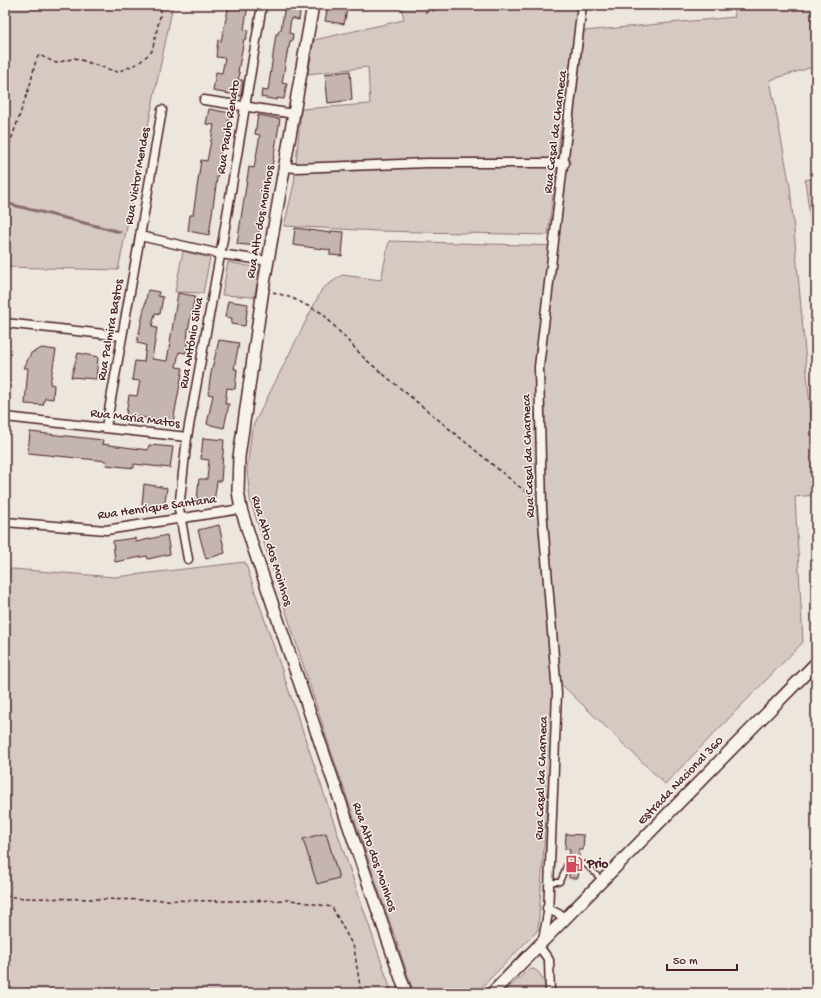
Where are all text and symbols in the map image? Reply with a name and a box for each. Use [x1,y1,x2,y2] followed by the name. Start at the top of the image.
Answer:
[541,69,571,194] street label: Rua Casal da Charneca
[214,78,244,175] street label: Rua Paulo Renato
[122,125,154,226] street label: Rua Victor Mendes
[244,163,279,280] street label: Rua Alto dos Moinhos
[95,277,128,382] street label: Rua Palmira Bastos
[177,295,208,390] street label: Rua António Silva
[519,393,539,518] street label: Rua Casal da Charneca
[89,406,182,432] street label: Rua Maria Matos
[97,492,218,524] street label: Rua Henrique Santana
[247,494,295,609] street label: Rua Alto dos Moinhos
[532,715,552,840] street label: Rua Casal da Charneca
[635,733,728,829] street label: Estrada Nacional 360
[348,800,400,915] street label: Rua Alto dos Moinhos
[564,854,584,874] fuel station icon: Prio
[586,857,609,872] place label: Prio
[667,946,737,972] scale bar
[673,955,698,969] text: 50 m

